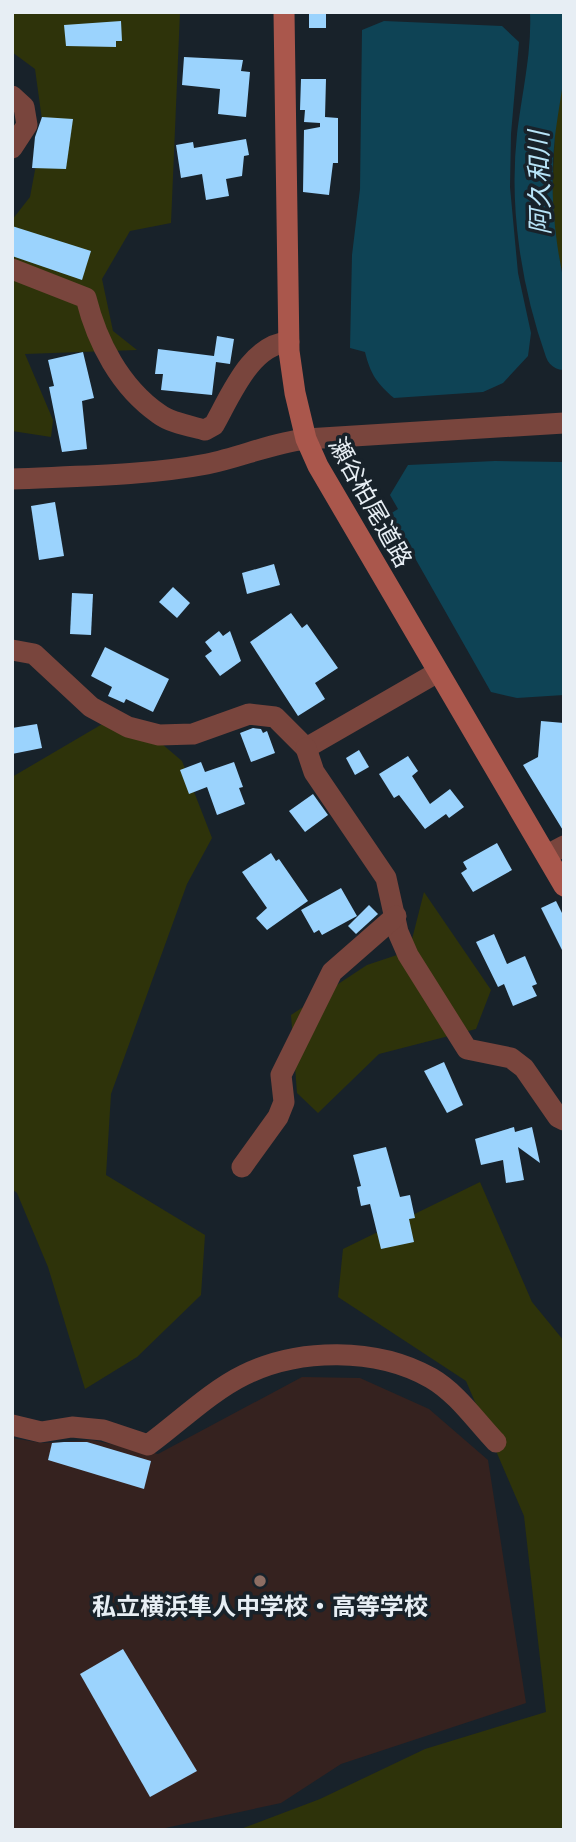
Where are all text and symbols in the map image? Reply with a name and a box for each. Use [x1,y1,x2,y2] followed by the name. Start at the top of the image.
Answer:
[522,128,556,235] water label: 阿久和川
[323,432,419,572] street label: 瀬谷柏尾道路
[252,1573,268,1589] marker: 私立横浜隼人中学校・高等学校
[92,1591,428,1621] place label: 私立横浜隼人中学校・高等学校

